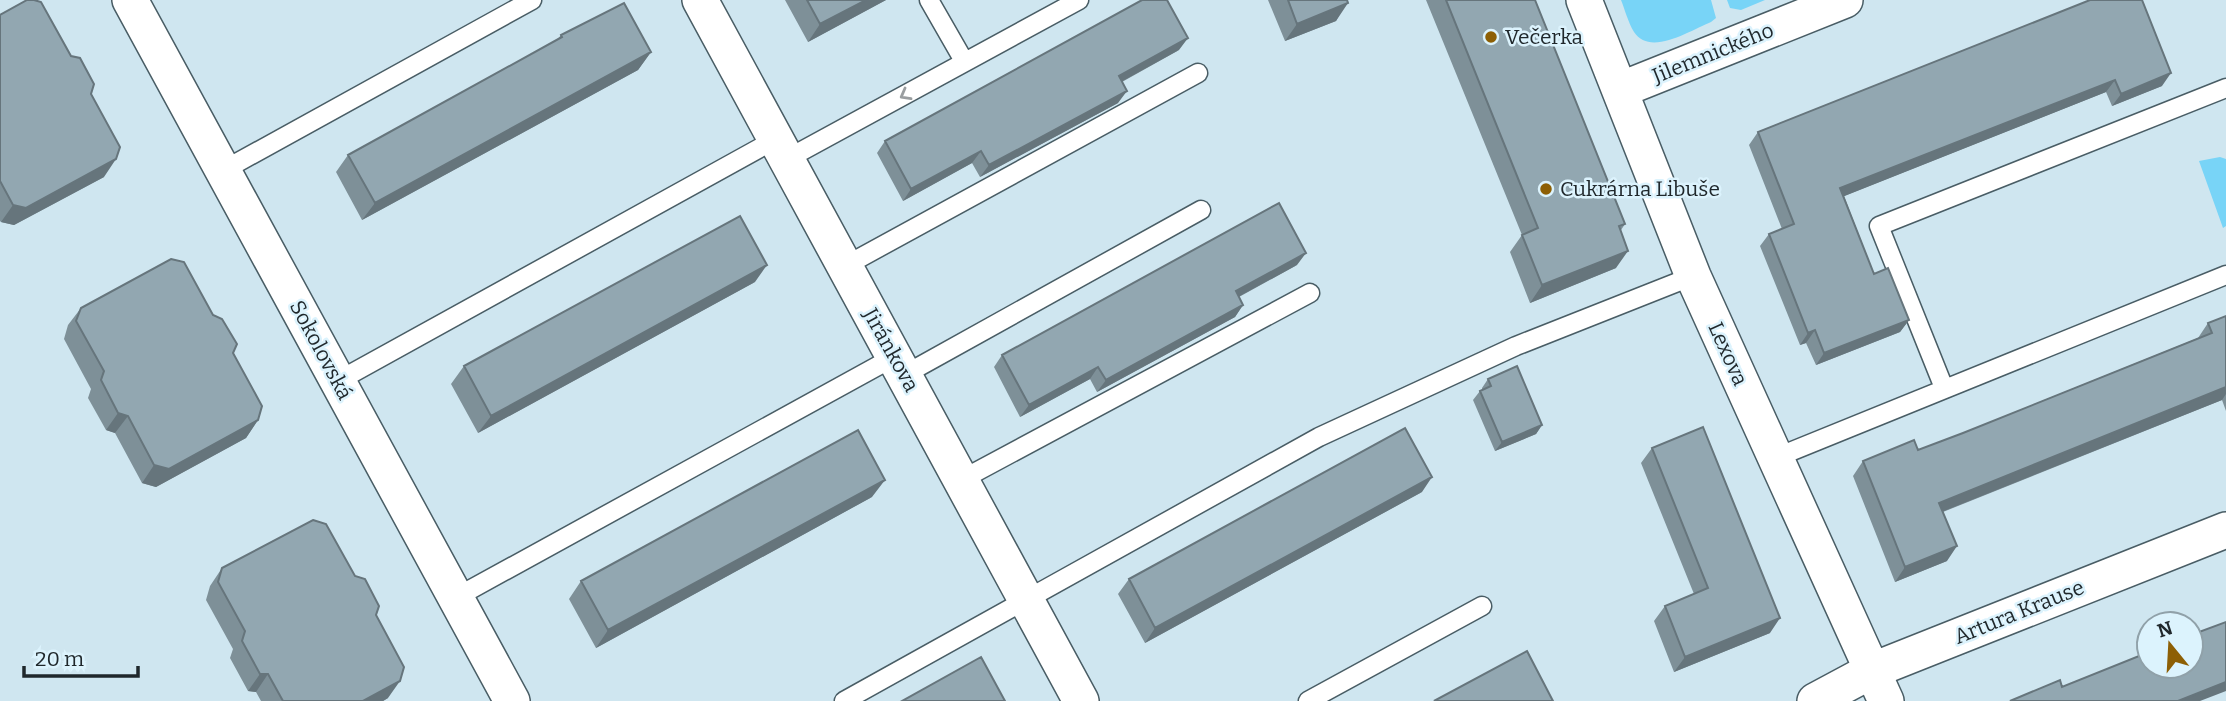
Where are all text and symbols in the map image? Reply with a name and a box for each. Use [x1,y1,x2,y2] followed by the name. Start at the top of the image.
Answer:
[1648,17,1777,90] street label: Jilemnického
[1505,24,1584,50] place label: Večerka
[1483,29,1499,45] marker: Večerka
[899,86,912,100] one-way arrow
[1560,176,1720,202] place label: Cukrárna Libuše
[1538,181,1554,197] marker: Cukrárna Libuše
[284,296,358,405] street label: Sokolovská
[857,303,925,397] street label: Jiránkova
[1703,318,1754,390] street label: Lexova
[1950,574,2088,650] street label: Artura Krause
[2135,610,2205,680] north arrow
[2154,616,2176,643] text: N
[24,634,138,678] scale bar
[35,646,84,672] text: 20 m

